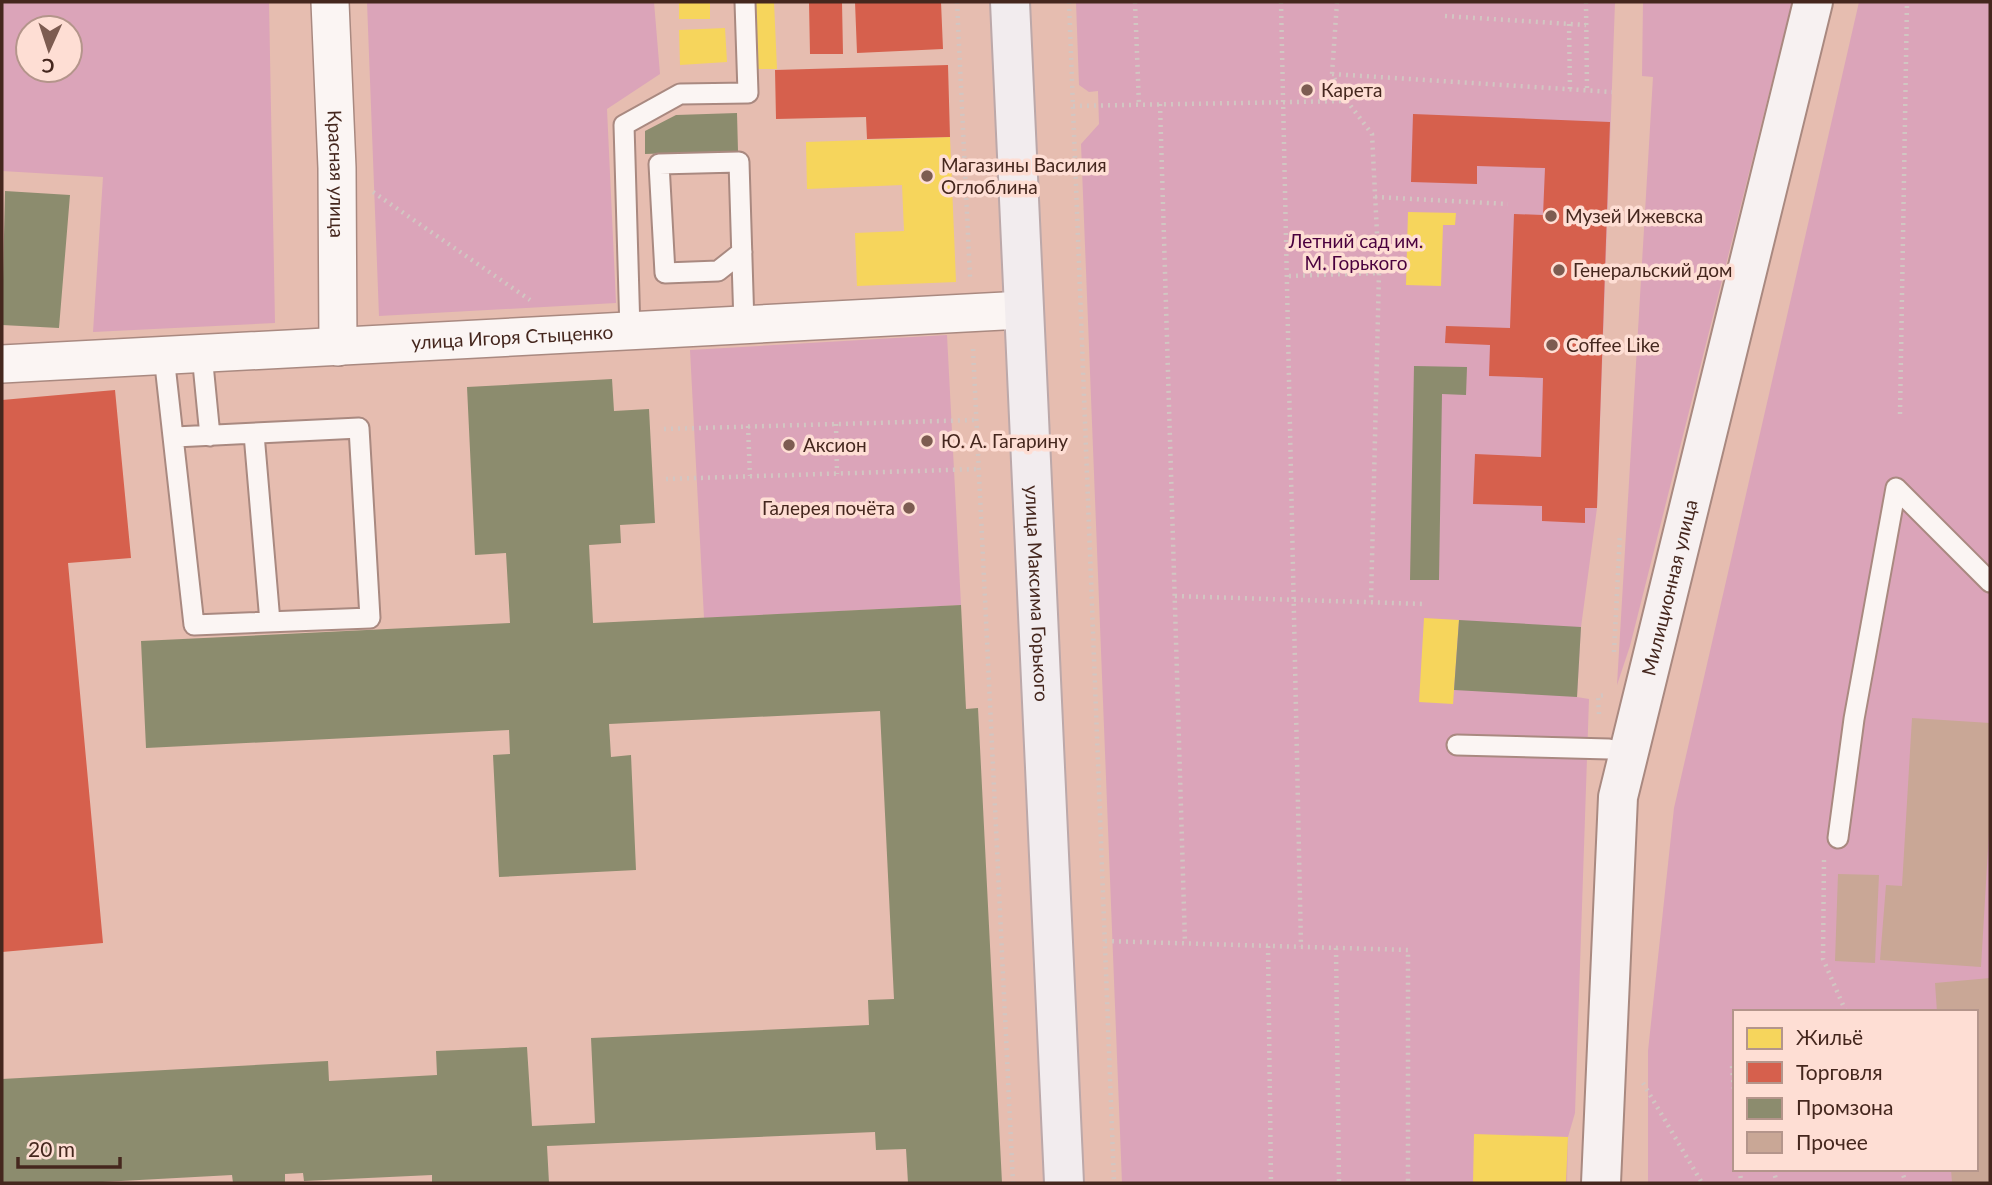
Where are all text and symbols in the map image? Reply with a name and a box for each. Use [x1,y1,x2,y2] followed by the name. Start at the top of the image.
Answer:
[14,14,84,84] north arrow
[41,55,55,78] text: С
[1321,78,1383,101] place label: Карета
[1299,82,1315,98] marker: Карета
[324,109,349,238] street label: Красная улица
[941,153,1107,198] place label: Магазины Василия Оглоблина
[919,168,935,184] marker: Магазины Василия Оглоблина
[1565,204,1703,227] place label: Музей Ижевска
[1543,208,1559,224] marker: Музей Ижевска
[1288,229,1423,274] park label: Летний сад им. М. Горького
[1573,258,1732,281] place label: Генеральский дом
[1551,262,1567,278] marker: Генеральский дом
[411,320,614,353] street label: улица Игоря Стыценко
[1566,333,1660,356] place label: Coffee Like
[1544,337,1560,353] marker: Coffee Like
[941,429,1068,452] place label: Ю. А. Гагарину
[803,433,867,456] place label: Аксион
[919,433,935,449] marker: Ю. А. Гагарину
[781,437,797,453] marker: Аксион
[1021,485,1054,702] street label: улица Максима Горького
[762,496,895,519] place label: Галерея почёта
[1636,497,1702,678] street label: Милиционная улица
[901,500,917,516] marker: Галерея почёта
[1733,1010,1978,1171] legend
[1796,1024,1863,1049] text: Жильё
[1796,1059,1883,1084] text: Торговля
[1796,1094,1893,1119] text: Промзона
[18,1126,119,1170] scale bar
[1796,1129,1868,1154] text: Прочее
[28,1136,75,1161] text: 20 m

